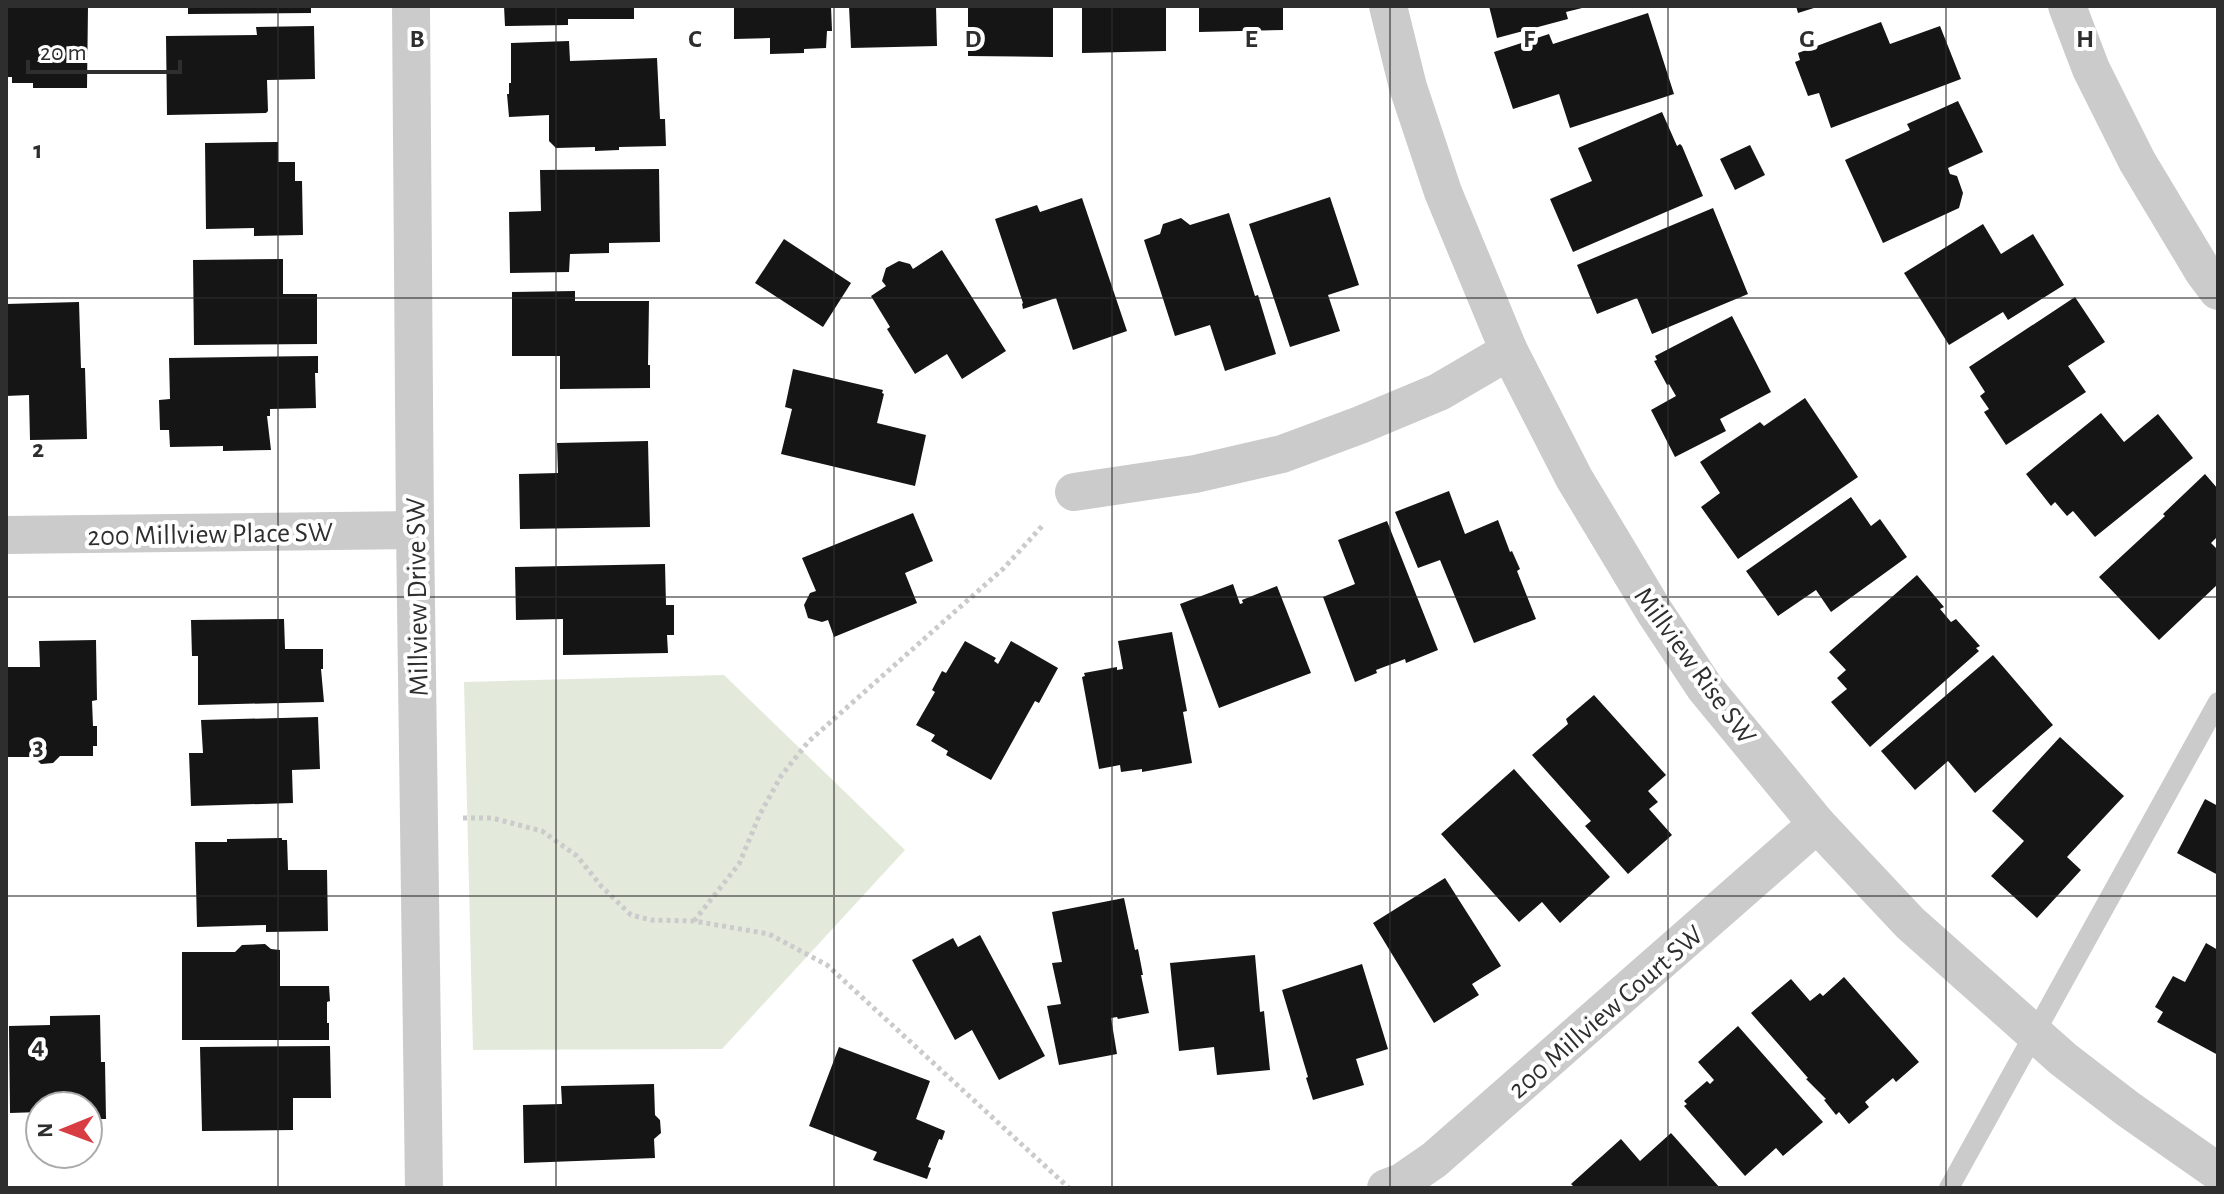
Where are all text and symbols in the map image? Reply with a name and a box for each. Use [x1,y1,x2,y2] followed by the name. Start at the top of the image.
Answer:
[28,24,180,74] scale bar
[409,26,425,52] text: B
[688,26,702,52] text: C
[964,26,982,52] text: D
[1244,26,1258,52] text: E
[1523,26,1536,52] text: F
[1799,26,1815,52] text: G
[2076,26,2094,52] text: H
[40,41,87,65] text: 20 m
[33,137,43,163] text: 1
[32,436,44,462] text: 2
[402,497,434,697] street label: Millview Drive SW
[87,519,333,551] street label: 200 Millview Place SW
[1628,583,1760,750] street label: Millview Rise SW
[32,734,44,760] text: 3
[1504,921,1709,1104] street label: 200 Millview Court SW
[31,1033,45,1059] text: 4
[24,1090,104,1170] north arrow
[34,1122,56,1138] text: N

